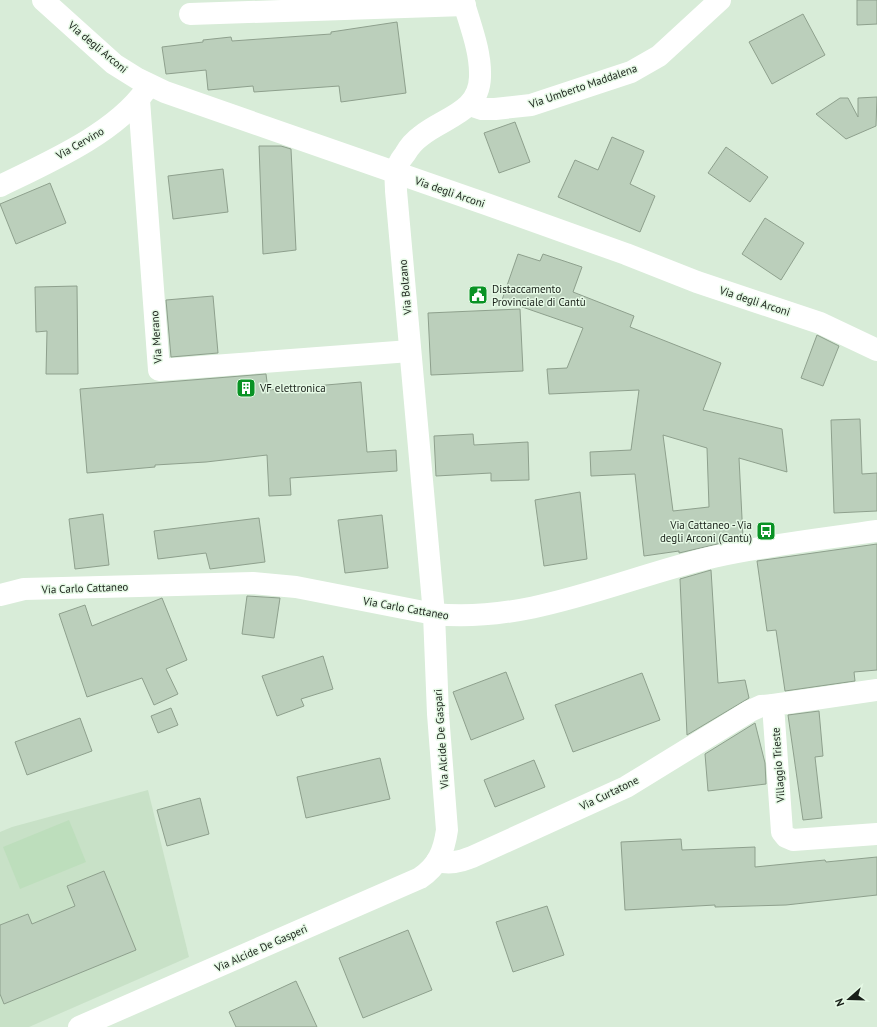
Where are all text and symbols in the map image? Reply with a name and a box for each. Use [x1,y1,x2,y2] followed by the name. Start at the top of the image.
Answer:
[65,17,131,76] street label: Via degli Arconi
[526,61,639,111] street label: Via Umberto Maddalena
[53,124,107,163] street label: Via Cervino
[412,173,487,211] street label: Via degli Arconi
[396,259,414,316] street label: Via Bolzano
[492,282,586,309] place label: Distaccamento Provinciale di Cantù
[717,283,792,319] street label: Via degli Arconi
[467,284,489,306] public building icon: Distaccamento Provinciale di Cantù
[147,310,165,365] street label: Via Merano
[235,377,257,399] building icon: VF elettronica
[259,381,326,395] place label: VF elettronica
[660,518,752,545] place label: Via Cattaneo - Via degli Arconi (Cantù)
[755,520,777,542] bus stop icon: Via Cattaneo - Via degli Arconi (Cantù)
[40,579,129,597] street label: Via Carlo Cattaneo
[361,593,450,622] street label: Via Carlo Cattaneo
[431,689,452,790] street label: Via Alcide De Gaspari
[768,727,788,804] street label: Villaggio Trieste
[576,773,641,814] street label: Via Curtatone
[212,921,310,975] street label: Via Alcide De Gasperi
[829,979,869,1019] north arrow
[832,997,847,1008] text: N

